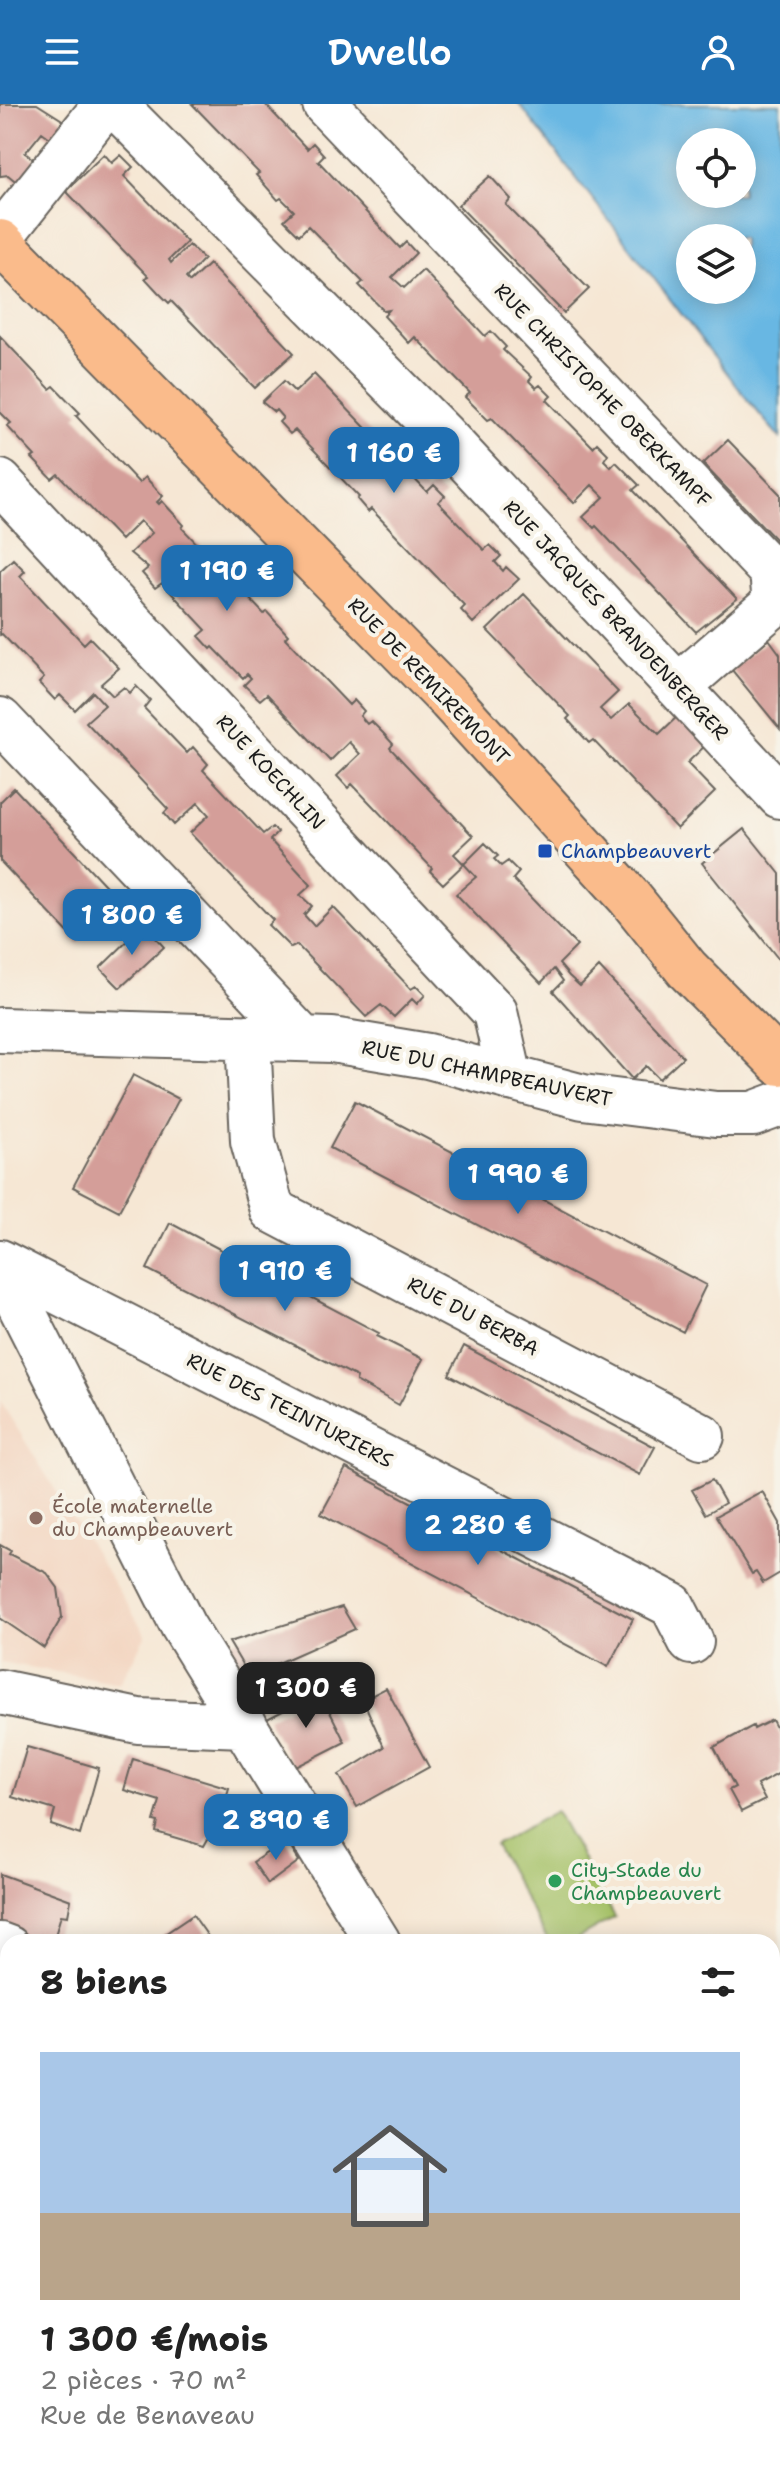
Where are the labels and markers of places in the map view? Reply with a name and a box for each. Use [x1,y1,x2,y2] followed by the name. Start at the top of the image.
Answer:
[320,427,468,495] pin: 1 160 €
[153,545,301,613] pin: 1 190 €
[561,838,712,864] place label: Champbeauvert
[536,842,554,860] marker: Champbeauvert
[58,889,206,957] pin: 1 800 €
[444,1148,592,1216] pin: 1 990 €
[211,1245,359,1313] pin: 1 910 €
[52,1493,233,1542] place label: École maternelle du Champbeauvert
[404,1499,552,1567] pin: 2 280 €
[27,1509,45,1527] marker: École maternelle du Champbeauvert
[232,1662,380,1730] pin: 1 300 €
[202,1794,350,1862] pin: 2 890 €
[571,1857,722,1906] place label: City-Stade du Champbeauvert
[546,1872,564,1890] marker: City-Stade du Champbeauvert

